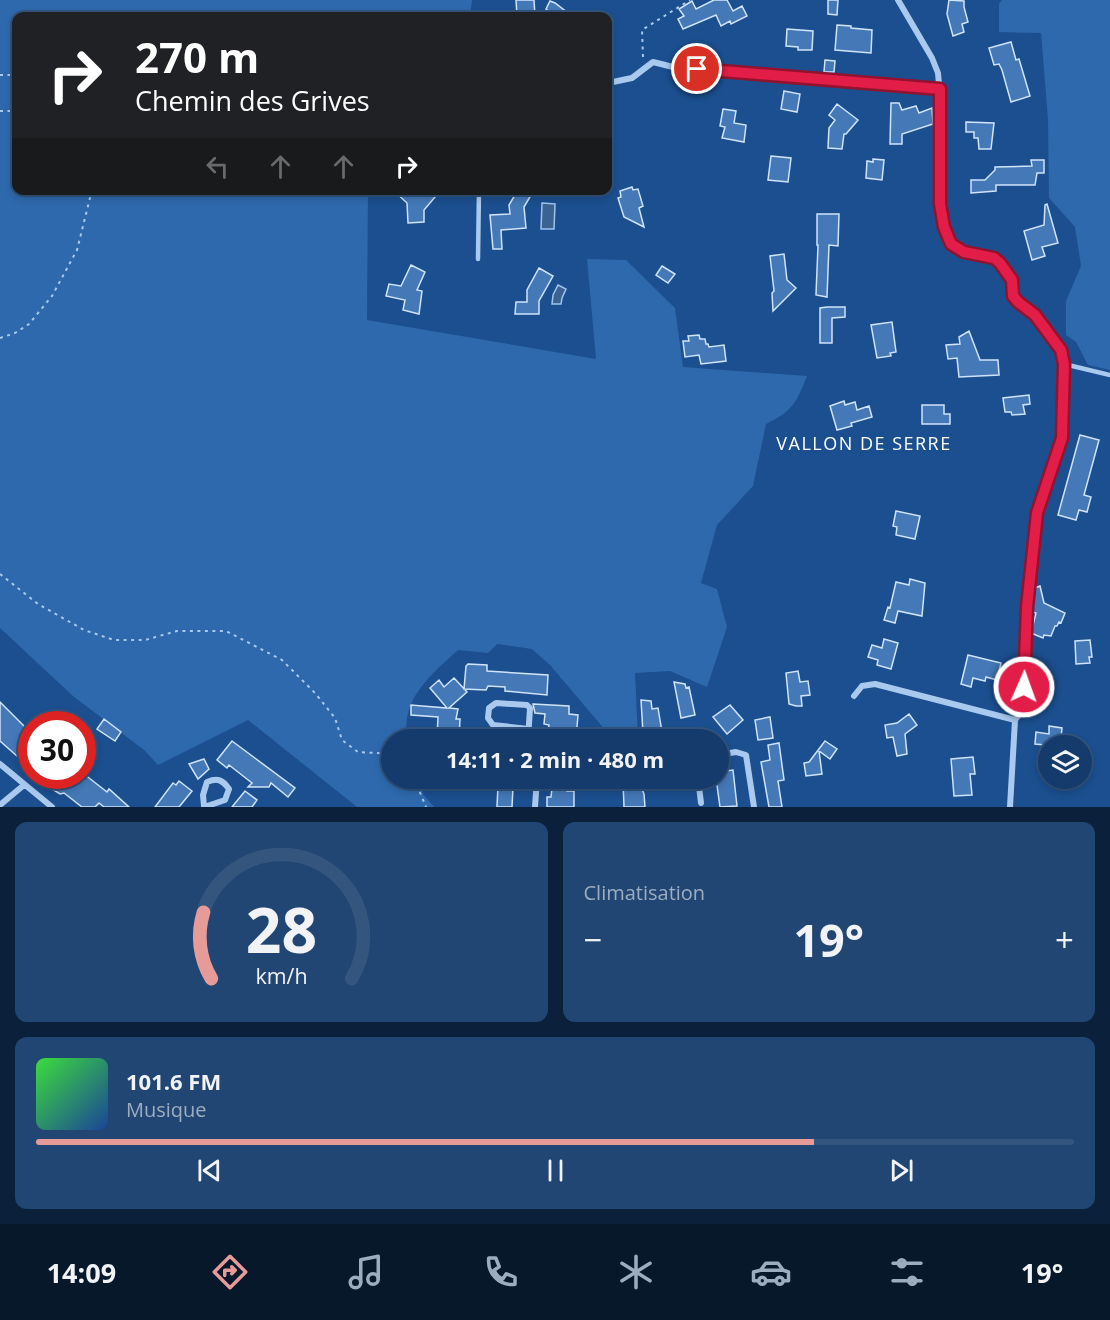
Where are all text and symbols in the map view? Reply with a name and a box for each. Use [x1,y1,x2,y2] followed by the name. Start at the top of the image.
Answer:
[135,28,259,85] text: 270 m
[36,36,114,114] icon: right
[671,43,722,94] pin
[680,52,713,85] icon: arrive
[135,82,370,119] text: Chemin des Grives
[201,150,234,183] icon: left
[264,150,297,183] icon: ahead
[327,150,360,183] icon: ahead
[390,150,423,183] icon: right
[776,431,952,455] district label: VALLON DE SERRE
[992,655,1056,719] position arrow
[18,711,96,789] speed limit sign: 30
[1038,735,1092,789] map controls
[1038,735,1092,789] button: layers
[446,744,664,774] text: 14:11 · 2 min · 480 m
[584,879,705,906] text: Climatisation
[246,886,317,971] text: 28
[793,909,864,970] text: 19°
[584,917,602,962] text: −
[1055,917,1074,962] text: +
[255,961,307,990] text: km/h
[126,1066,221,1096] text: 101.6 FM
[126,1096,207,1123] text: Musique
[193,1154,226,1187] icon: previous
[539,1154,572,1187] icon: pause
[885,1154,918,1187] icon: next
[209,1251,251,1293] icon: directions
[345,1251,387,1293] icon: music
[480,1251,522,1293] icon: phone
[615,1251,657,1293] icon: climate
[750,1251,792,1293] icon: car
[886,1251,928,1293] icon: filters
[47,1254,116,1291] text: 14:09
[1021,1254,1063,1291] text: 19°

